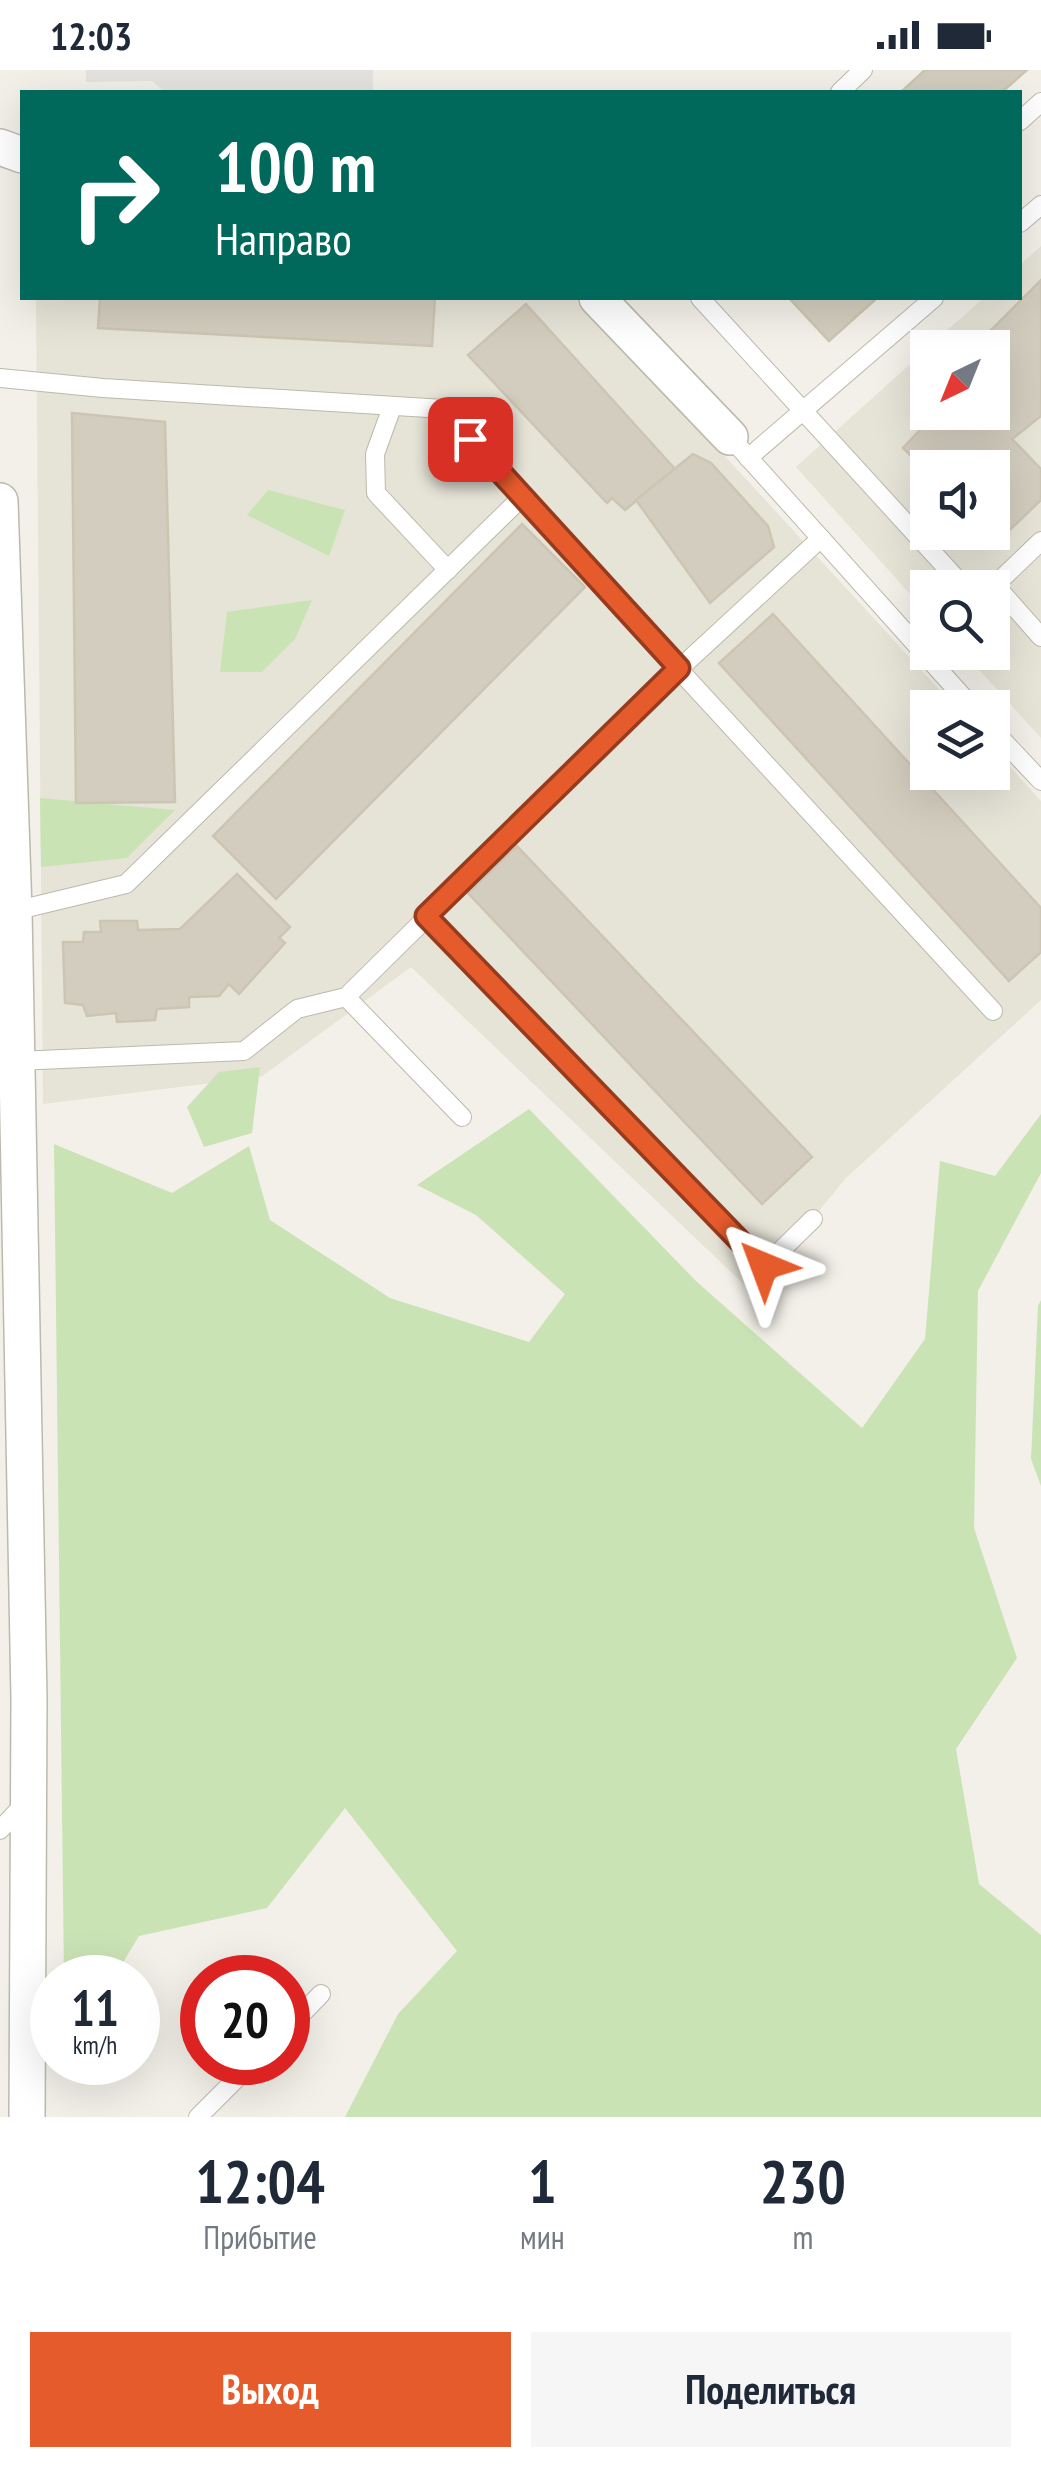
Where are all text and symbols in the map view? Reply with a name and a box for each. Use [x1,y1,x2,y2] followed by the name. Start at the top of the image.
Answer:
[50,11,132,60] text: 12:03
[215,121,376,211] text: 100 m
[50,130,180,260] icon: right
[215,209,352,267] text: Направо
[910,330,1010,430] north arrow
[910,330,1010,790] map controls
[428,397,513,482] pin
[443,412,498,467] icon: arrive
[910,450,1010,550] button: sound
[910,570,1010,670] button: search
[910,690,1010,790] button: layers
[712,1214,816,1318] position arrow
[180,1955,310,2085] speed limit sign: 20
[71,1975,119,2040] text: 11
[73,2029,117,2061] text: km/h
[195,2142,325,2220] text: 12:04
[528,2142,557,2220] text: 1
[760,2142,846,2220] text: 230
[203,2216,317,2258] text: Прибытие
[520,2216,565,2258] text: мин
[792,2216,813,2258] text: m
[30,2332,511,2447] button: Выход
[531,2332,1011,2447] button: Поделиться

